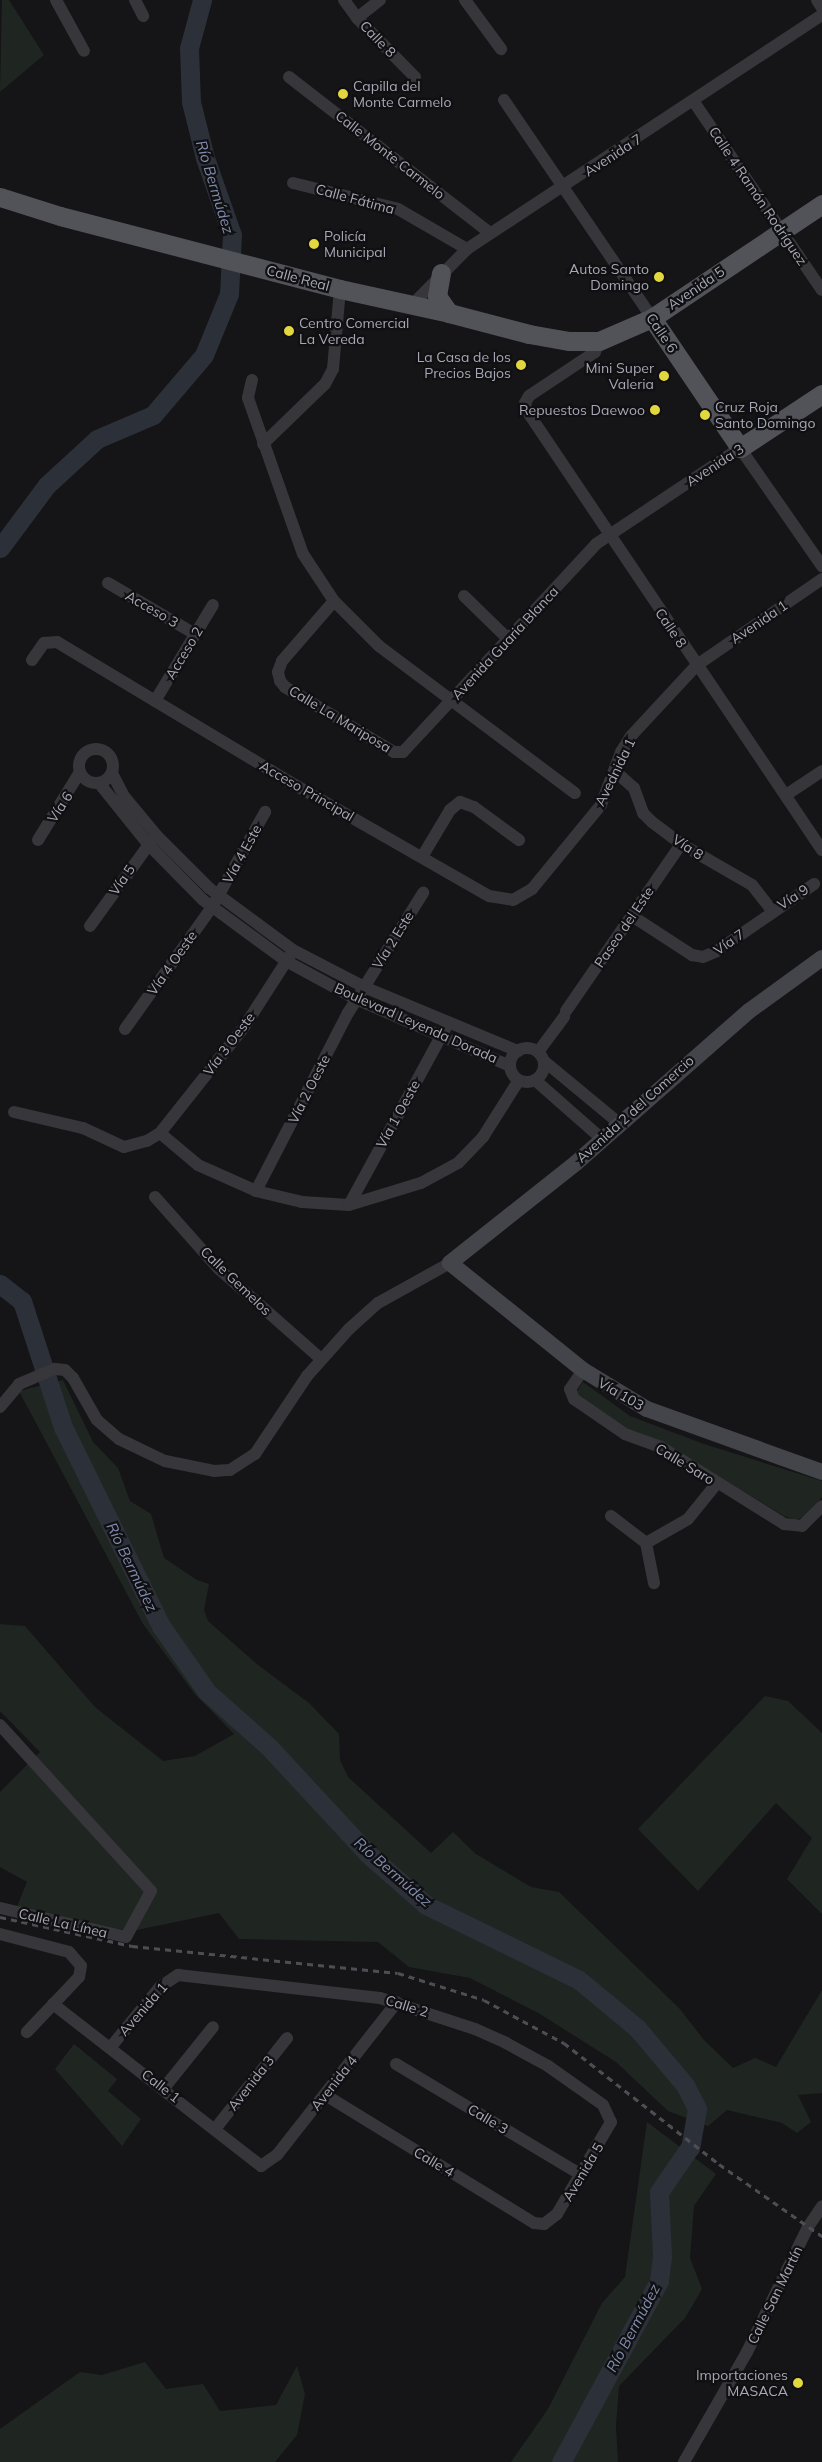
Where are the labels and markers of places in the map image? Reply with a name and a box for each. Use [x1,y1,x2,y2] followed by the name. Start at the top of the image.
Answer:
[353,78,451,110] place label: Capilla del Monte Carmelo
[337,88,349,100] marker: Capilla del Monte Carmelo
[324,228,386,260] place label: Policía Municipal
[308,238,320,250] marker: Policía Municipal
[569,261,649,294] place label: Autos Santo Domingo
[653,271,665,283] marker: Autos Santo Domingo
[299,315,409,348] place label: Centro Comercial La Vereda
[283,325,295,337] marker: Centro Comercial La Vereda
[417,349,511,382] place label: La Casa de los Precios Bajos
[515,359,527,371] marker: La Casa de los Precios Bajos
[586,360,654,392] place label: Mini Super Valeria
[658,370,670,382] marker: Mini Super Valeria
[715,399,816,432] place label: Cruz Roja Santo Domingo
[519,402,645,418] place label: Repuestos Daewoo
[649,404,661,416] marker: Repuestos Daewoo
[699,409,711,421] marker: Cruz Roja Santo Domingo
[696,2367,788,2400] place label: Importaciones MASACA
[792,2377,804,2389] marker: Importaciones MASACA

